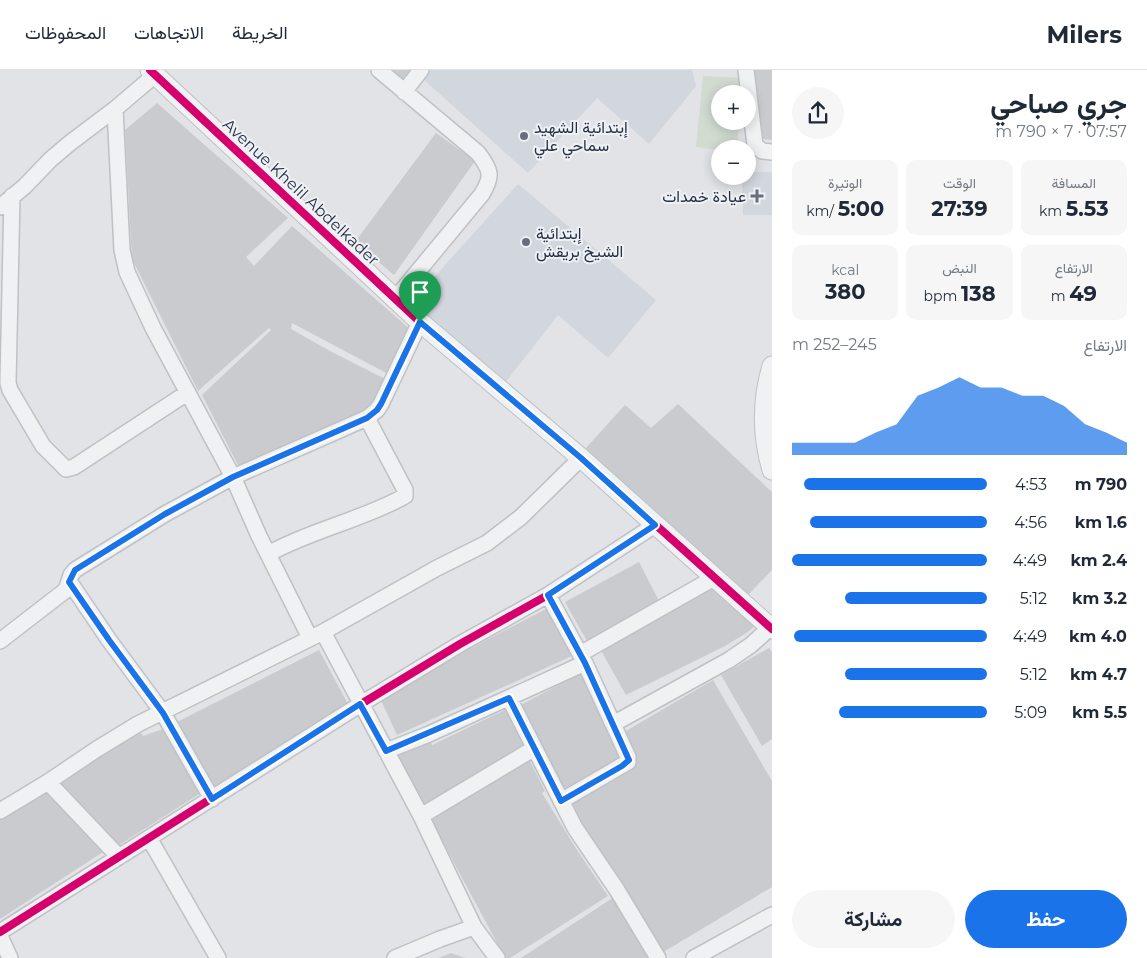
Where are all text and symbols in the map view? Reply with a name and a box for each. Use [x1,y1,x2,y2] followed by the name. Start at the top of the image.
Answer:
[1046,20,1122,49] text: Milers
[25,22,106,44] text: المحفوظات
[134,22,204,44] text: الاتجاهات
[232,22,288,44] text: الخريطة
[711,85,756,185] map controls
[711,85,756,130] button: +
[990,86,1127,120] text: جري صباحي
[792,87,844,139] button: share
[219,115,383,269] street label: Avenue Khelil Abdelkader
[534,118,628,159] place label: إبتدائية الشهيد سماحي علي
[995,122,1127,141] text: 07:57 · 7 × 790 m
[518,130,530,142] marker: إبتدائية الشهيد سماحي علي
[711,140,756,185] button: −
[828,174,862,192] text: الوتيرة
[943,174,976,192] text: الوقت
[1052,174,1096,192] text: المسافة
[662,187,746,206] place label: عيادة خمدات
[750,189,764,203] marker: عيادة خمدات
[838,196,884,221] text: 5:00
[931,196,988,221] text: 27:39
[1066,196,1109,221] text: 5.53
[806,202,838,220] text: /km
[1039,202,1066,220] text: km
[536,224,623,263] place label: إبتدائية الشيخ بريقش
[520,236,532,248] marker: إبتدائية الشيخ بريقش
[942,259,977,277] text: النبض
[1055,259,1093,277] text: الارتفاع
[831,261,859,279] text: kcal
[399,271,441,322] pin
[406,278,434,306] icon: arrive
[825,279,865,304] text: 380
[961,281,996,306] text: 138
[1069,281,1097,306] text: 49
[923,287,961,305] text: bpm
[1051,287,1069,305] text: m
[792,335,877,354] text: 245–252 m
[1084,336,1127,355] text: الارتفاع
[1015,475,1047,494] text: 4:53
[1075,475,1127,494] text: 790 m
[1014,513,1047,532] text: 4:56
[1075,513,1127,532] text: 1.6 km
[1013,551,1047,570] text: 4:49
[1070,551,1127,570] text: 2.4 km
[1020,589,1047,608] text: 5:12
[1072,589,1127,608] text: 3.2 km
[1013,627,1047,646] text: 4:49
[1069,627,1127,646] text: 4.0 km
[1020,665,1047,684] text: 5:12
[1070,665,1127,684] text: 4.7 km
[1014,703,1047,722] text: 5:09
[1072,703,1127,722] text: 5.5 km
[792,890,955,948] button: مشاركة
[965,890,1127,948] button: حفظ

